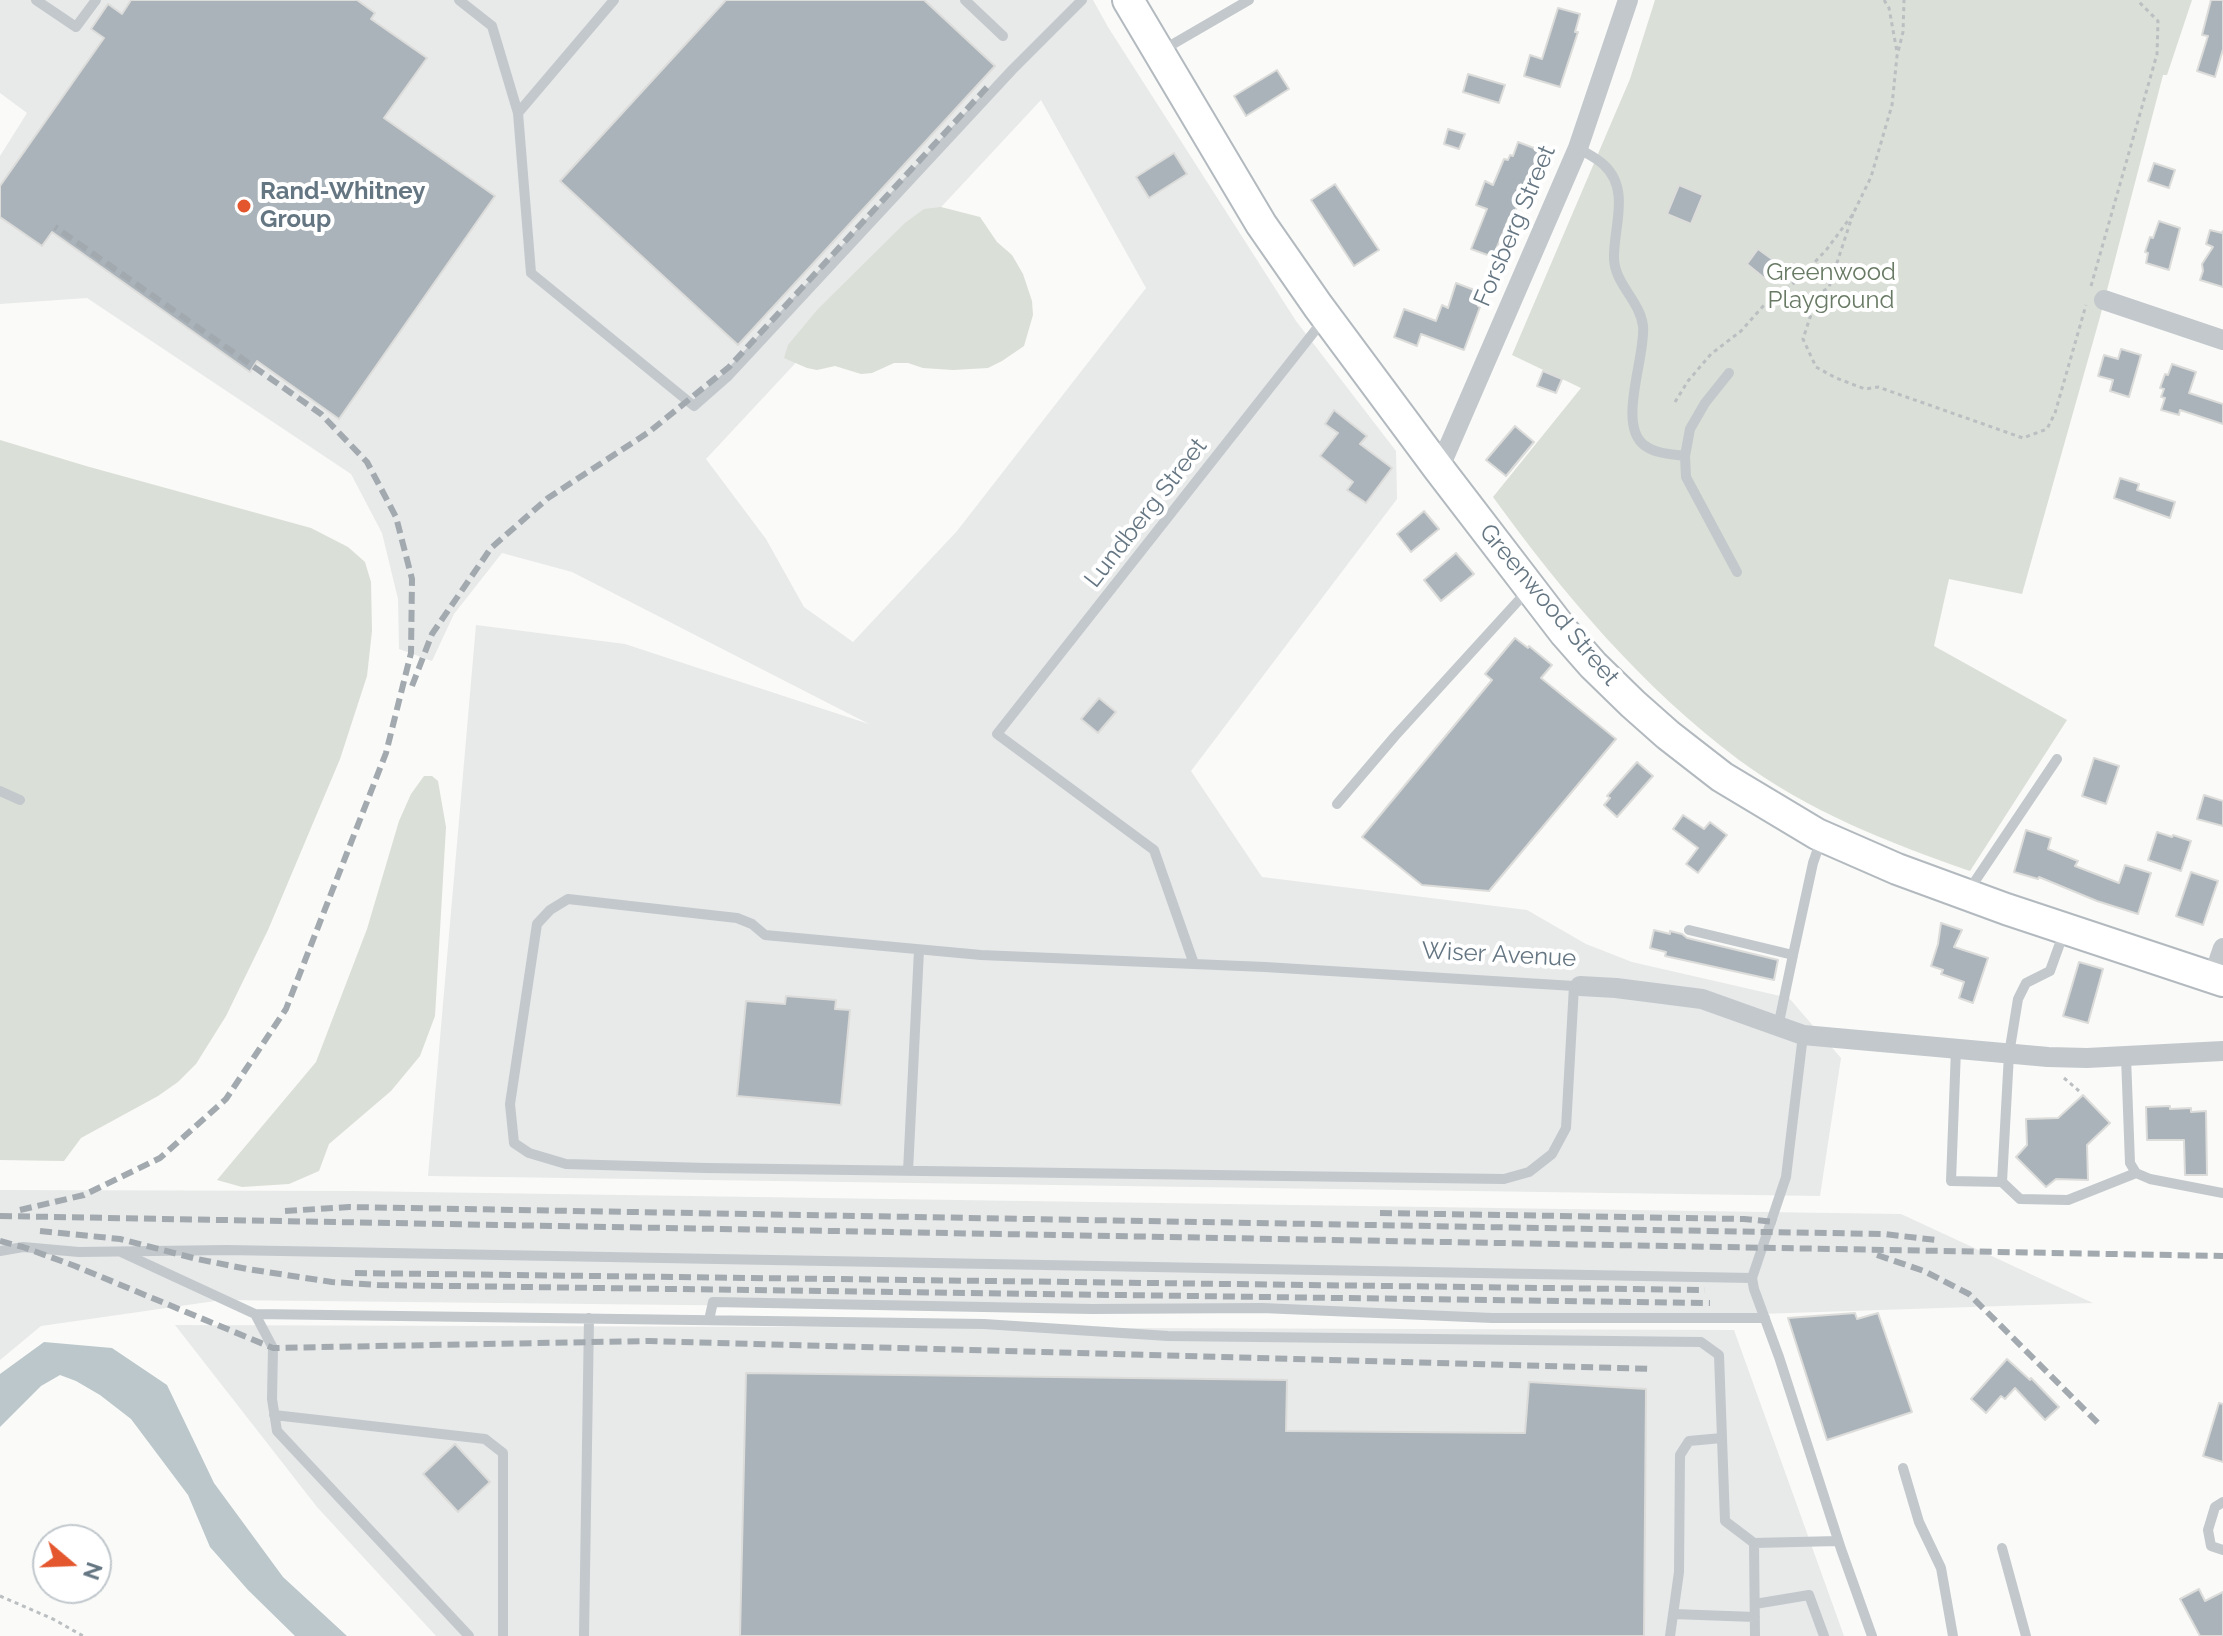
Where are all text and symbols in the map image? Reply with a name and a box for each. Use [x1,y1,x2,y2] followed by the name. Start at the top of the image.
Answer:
[1468,141,1562,311] street label: Forsberg Street
[260,178,426,234] place label: Rand-Whitney Group
[235,197,253,215] marker: Rand-Whitney Group
[1766,259,1896,315] park label: Greenwood Playground
[1079,433,1213,593] street label: Lundberg Street
[1473,518,1625,692] street label: Greenwood Street
[1421,937,1577,973] street label: Wiser Avenue
[32,1524,112,1604] north arrow
[78,1559,108,1583] text: N

